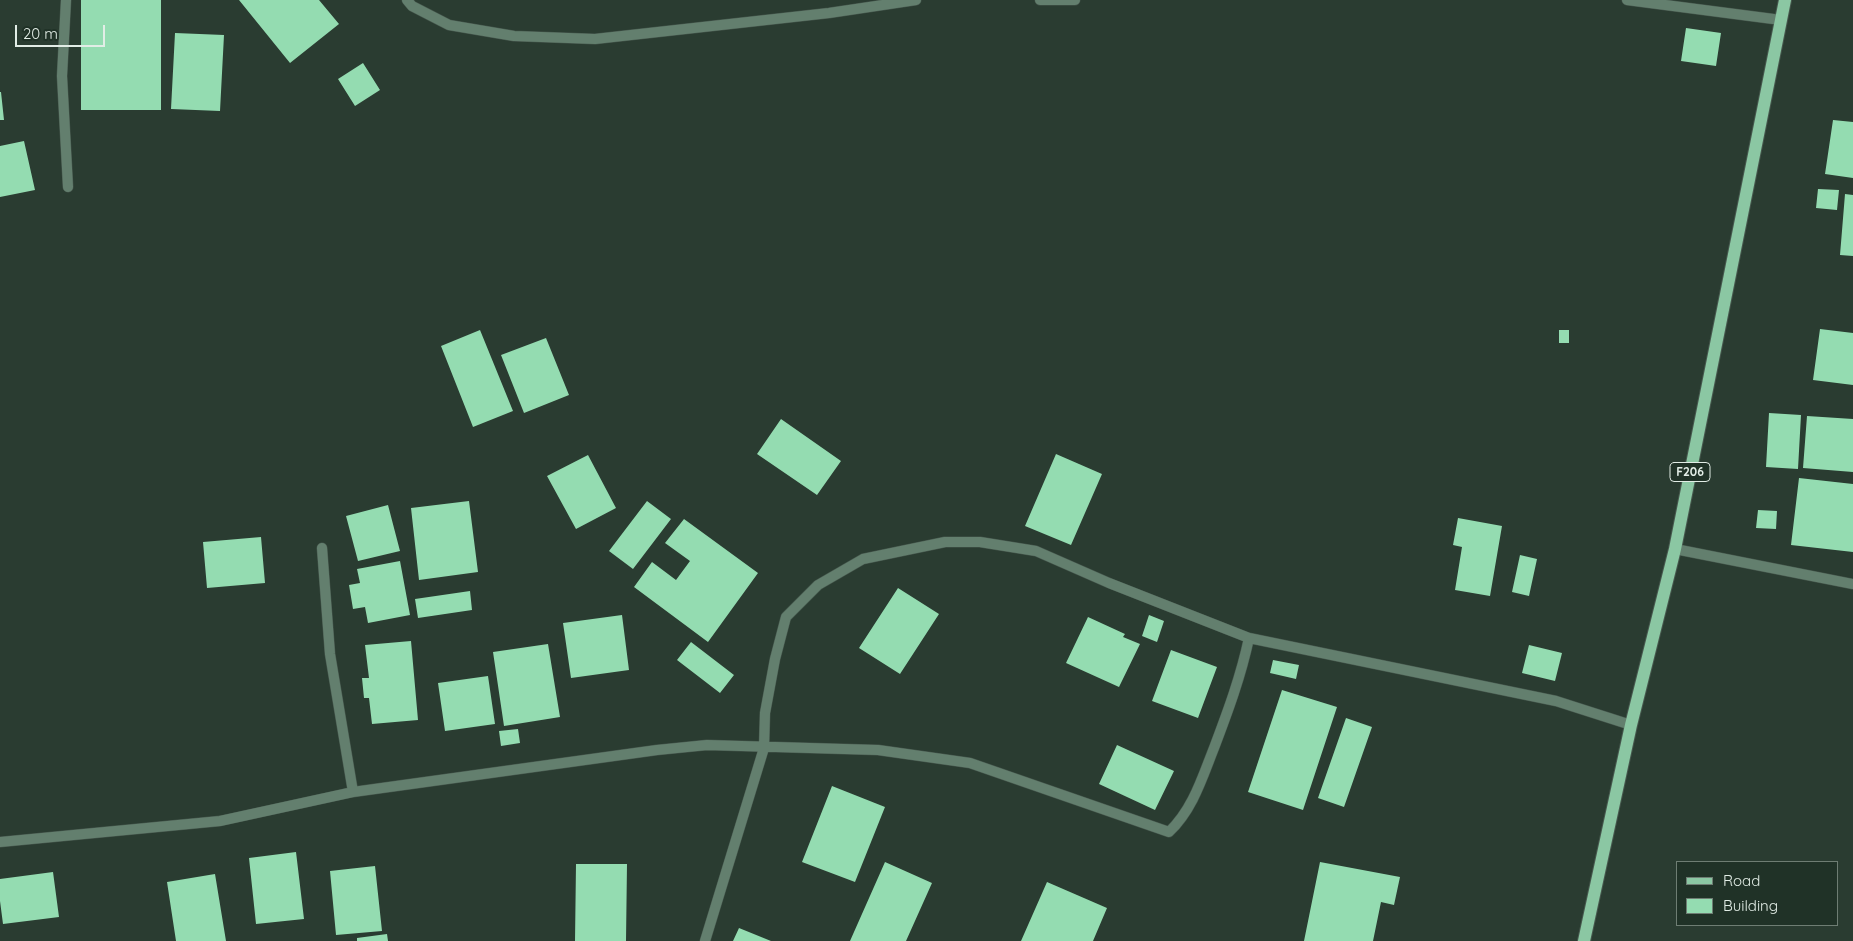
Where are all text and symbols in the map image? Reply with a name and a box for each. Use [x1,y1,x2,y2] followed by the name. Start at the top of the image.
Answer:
[18,15,108,47] scale bar
[23,24,58,43] text: 20 m
[1670,462,1710,482] road number: F206
[1676,861,1838,926] legend
[1723,871,1760,890] text: Road
[1723,896,1778,915] text: Building

